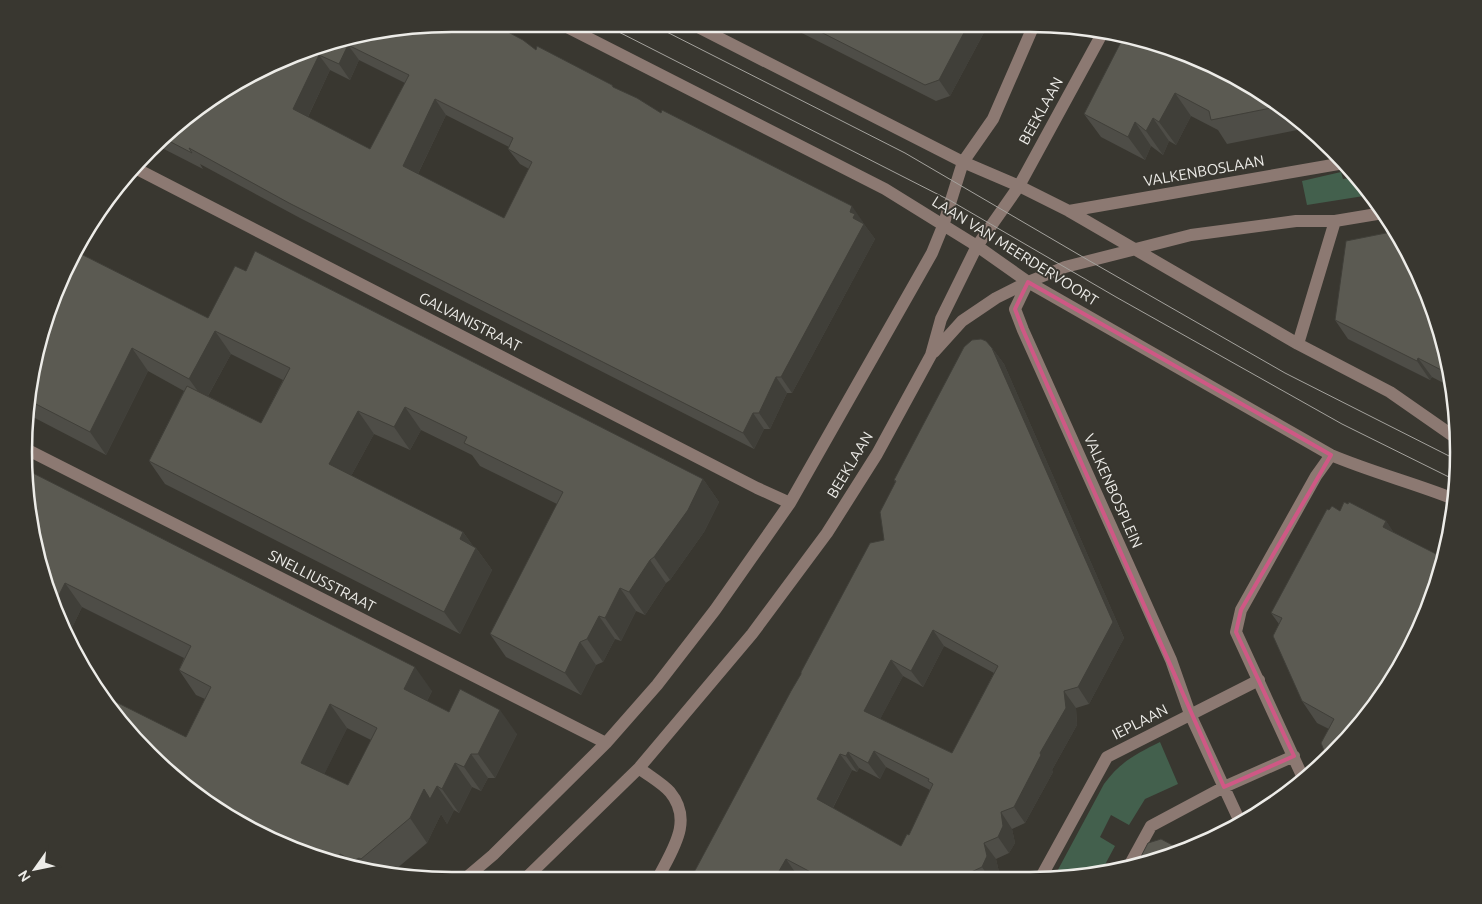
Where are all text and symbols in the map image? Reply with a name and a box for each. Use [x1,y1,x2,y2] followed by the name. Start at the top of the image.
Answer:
[1015,74,1066,147] street label: BEEKLAAN
[1142,152,1266,189] street label: VALKENBOSLAAN
[929,192,1102,309] street label: LAAN VAN MEERDERVOORT
[416,288,525,355] street label: GALVANISTRAAT
[823,429,876,501] street label: BEEKLAAN
[1081,431,1146,550] street label: VALKENBOSPLEIN
[266,546,379,615] street label: SNELLIUSSTRAAT
[1109,700,1170,743] street label: IEPLAAN
[10,844,60,894] north arrow
[15,867,34,885] text: N

